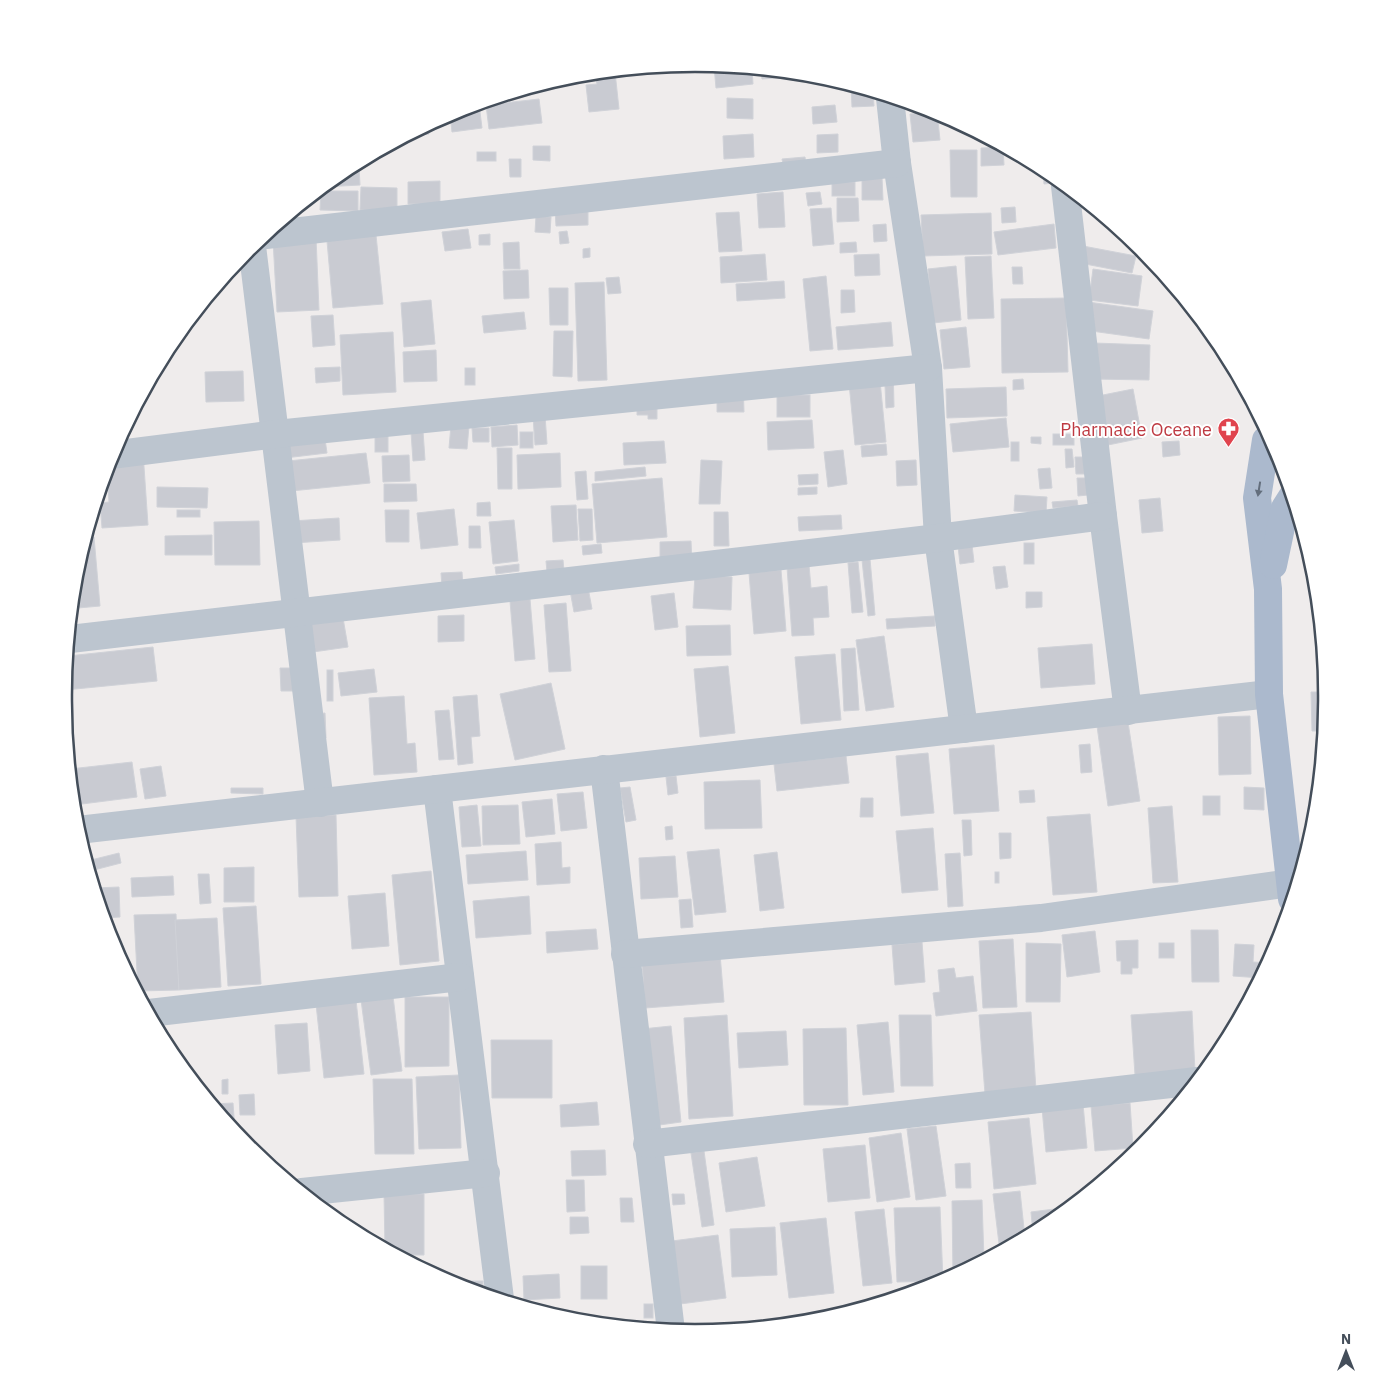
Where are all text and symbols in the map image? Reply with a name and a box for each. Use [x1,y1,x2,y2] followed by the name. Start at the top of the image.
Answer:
[1216,417,1240,448] pharmacy icon: Pharmacie Oceane
[1060,418,1212,441] place label: Pharmacie Oceane
[1254,481,1262,497] one-way arrow
[1321,1327,1371,1377] north arrow
[1341,1330,1351,1348] text: N

